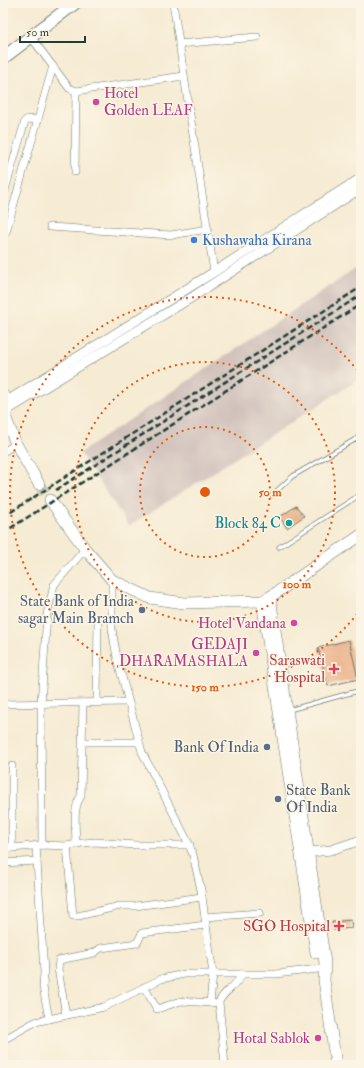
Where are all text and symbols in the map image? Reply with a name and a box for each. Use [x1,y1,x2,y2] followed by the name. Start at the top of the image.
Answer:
[20,18,85,44] scale bar
[26,25,50,40] text: 50 m
[104,84,193,120] place label: Hotel Golden LEAF
[91,97,101,107] marker: Hotel Golden LEAF
[202,231,312,250] place label: Kushawaha Kirana
[189,235,199,245] marker: Kushawaha Kirana
[198,485,212,499] centre of rings
[258,485,282,500] text: 50 m
[215,514,281,533] place label: Block 84 C
[284,518,294,528] marker: Block 84 C
[283,577,312,592] text: 100 m
[18,592,135,628] place label: State Bank of India sagar Main Bramch
[137,605,147,615] marker: State Bank of India sagar Main Bramch
[198,614,287,633] place label: Hotel Vandana
[289,618,299,628] marker: Hotel Vandana
[119,635,248,671] place label: GEDAJI DHARAMASHALA
[251,648,261,658] marker: GEDAJI DHARAMASHALA
[269,651,325,688] place label: Saraswati Hospital
[328,663,340,675] marker: Saraswati Hospital
[191,680,219,695] text: 150 m
[173,738,260,757] place label: Bank Of India
[262,742,272,752] marker: Bank Of India
[286,781,351,817] place label: State Bank Of India
[273,794,283,804] marker: State Bank Of India
[243,917,330,937] place label: SGO Hospital
[333,920,345,932] marker: SGO Hospital
[233,1029,310,1048] place label: Hotal Sablok
[313,1033,323,1043] marker: Hotal Sablok

